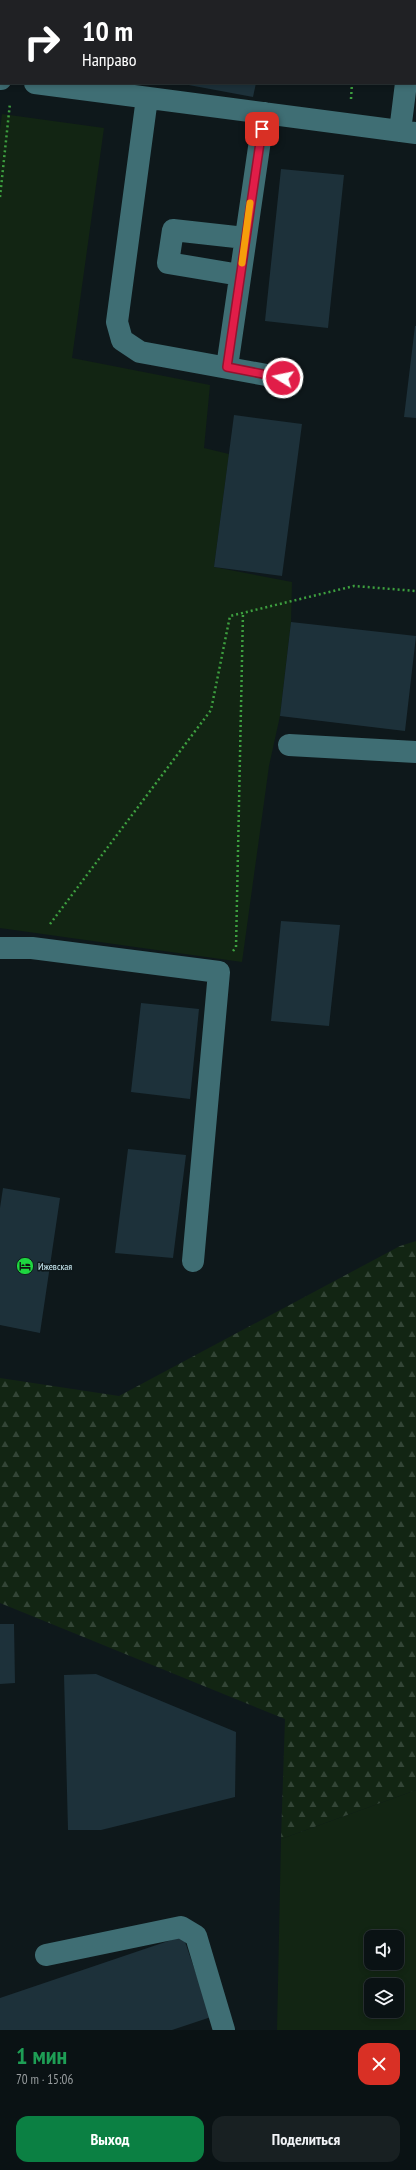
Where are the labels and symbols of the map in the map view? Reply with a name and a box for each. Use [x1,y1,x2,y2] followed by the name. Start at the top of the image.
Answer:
[245,112,279,146] pin
[262,357,304,399] position arrow
[15,1256,35,1276] hotel icon: Ижевская
[38,1260,72,1273] place label: Ижевская

